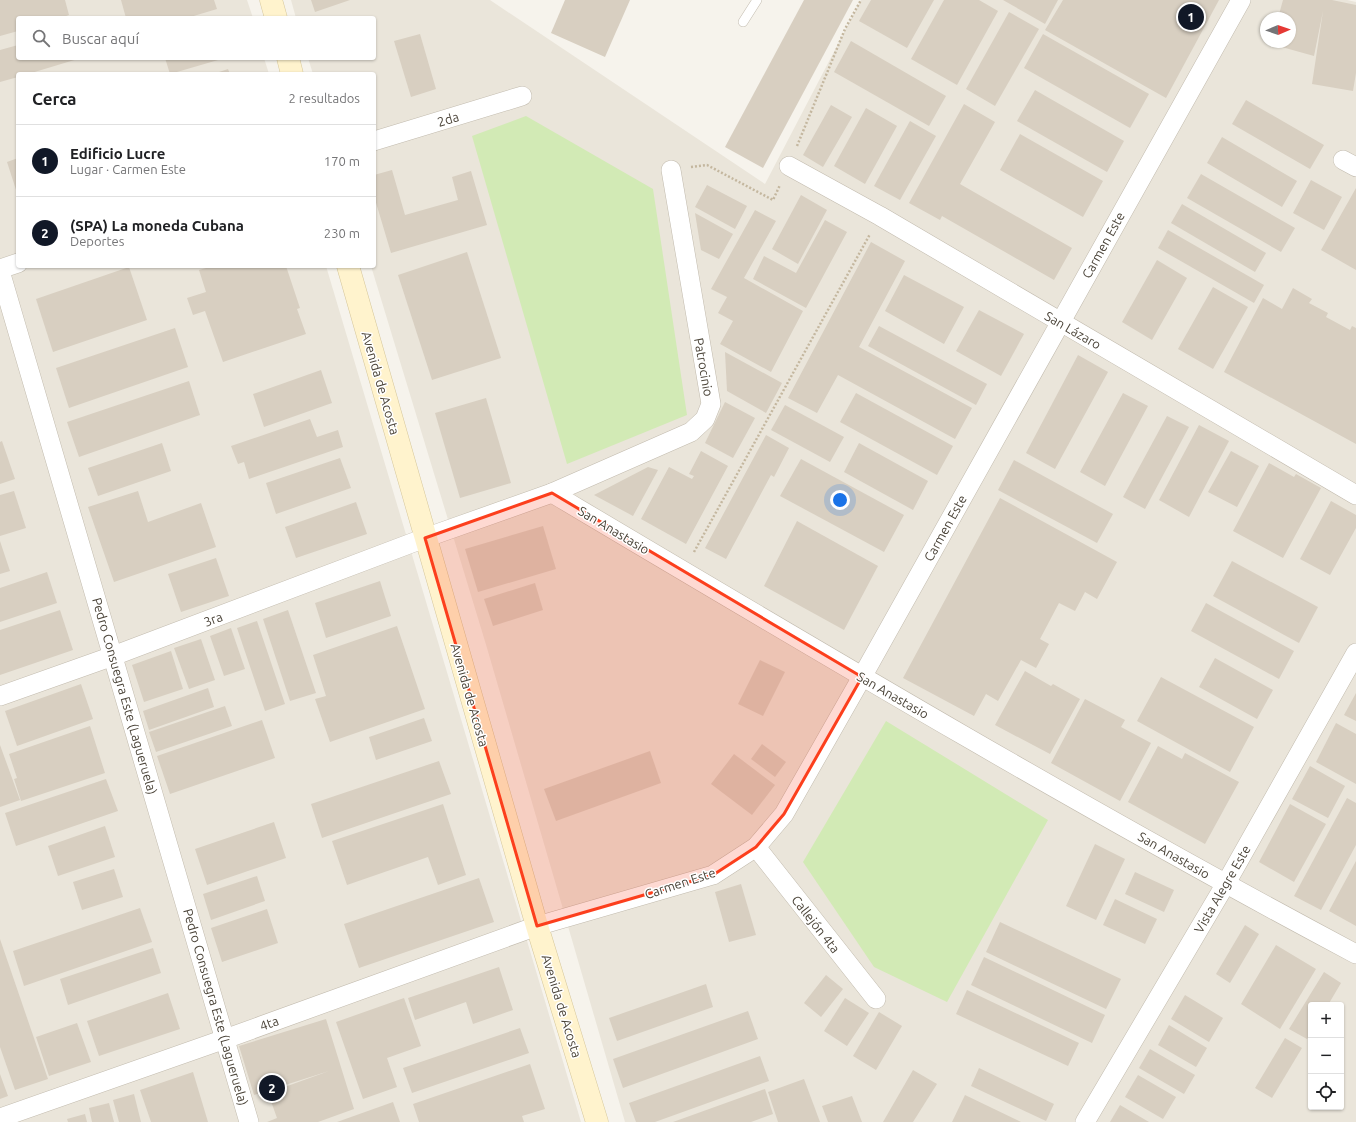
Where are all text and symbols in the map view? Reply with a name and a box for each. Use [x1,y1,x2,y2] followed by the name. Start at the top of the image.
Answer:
[1178,2,1204,32] pin: 1
[1260,12,1296,48] north arrow
[16,16,376,60] search box
[30,27,52,49] icon: search
[62,30,139,47] text: Buscar aquí
[32,89,77,108] text: Cerca
[289,91,360,105] text: 2 resultados
[436,109,460,129] street label: 2da
[70,145,165,162] text: Edificio Lucre
[41,154,49,168] text: 1
[324,154,360,168] text: 170 m
[70,162,186,176] text: Lugar · Carmen Este
[1079,209,1127,281] street label: Carmen Este
[70,217,244,234] text: (SPA) La moneda Cubana
[41,226,49,240] text: 2
[324,226,360,240] text: 230 m
[70,234,124,248] text: Deportes
[1042,308,1104,352] street label: San Lázaro
[360,330,402,436] street label: Avenida de Acosta
[692,337,716,397] street label: Patrocinio
[830,490,850,510] your location
[921,492,969,564] street label: Carmen Este
[576,503,652,557] street label: San Anastasio
[89,596,160,796] street label: Pedro Consuegra Este (Lagueruela)
[202,609,224,629] street label: 3ra
[449,642,491,748] street label: Avenida de Acosta
[855,669,931,721] street label: San Anastasio
[1136,829,1212,881] street label: San Anastasio
[1191,843,1253,935] street label: Vista Alegre Este
[643,865,717,901] street label: Carmen Este
[789,893,843,955] street label: Callejón 4ta
[180,907,251,1107] street label: Pedro Consuegra Este (Lagueruela)
[540,953,584,1059] street label: Avenida de Acosta
[1308,1002,1344,1110] map controls
[1308,1002,1344,1038] button: +
[258,1013,280,1033] street label: 4ta
[1308,1038,1344,1074] button: −
[259,1073,285,1103] pin: 2
[1308,1074,1344,1110] button: locate

